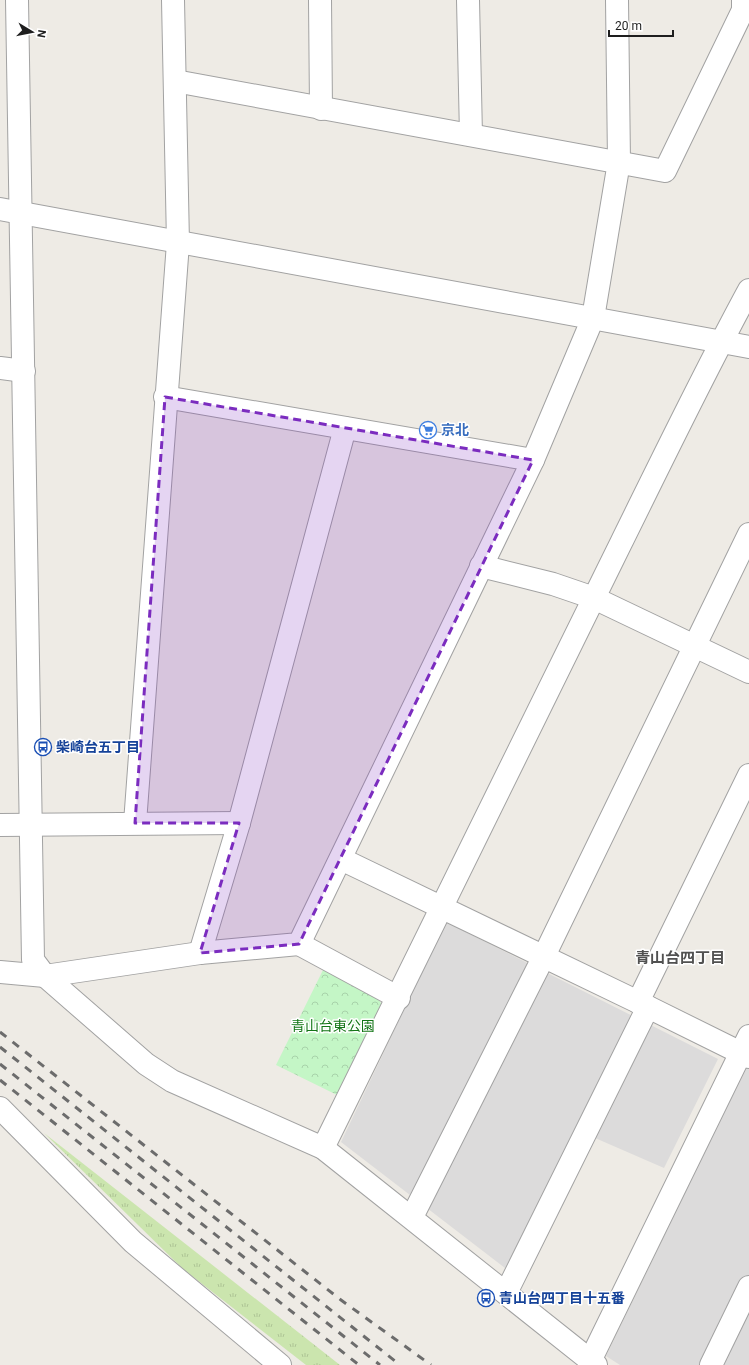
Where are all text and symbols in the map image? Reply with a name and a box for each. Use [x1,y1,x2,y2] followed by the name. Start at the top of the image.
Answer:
[12,12,52,52] north arrow
[609,12,673,38] scale bar
[615,19,642,33] text: 20 m
[34,29,48,39] text: N
[418,420,438,440] supermarket icon: 京北
[441,422,469,438] place label: 京北
[33,737,53,757] bus stop icon: 柴崎台五丁目
[56,739,140,755] place label: 柴崎台五丁目
[635,949,725,967] district label: 青山台四丁目
[291,1018,375,1034] park label: 青山台東公園
[476,1288,496,1308] bus stop icon: 青山台四丁目十五番
[499,1290,625,1306] place label: 青山台四丁目十五番

